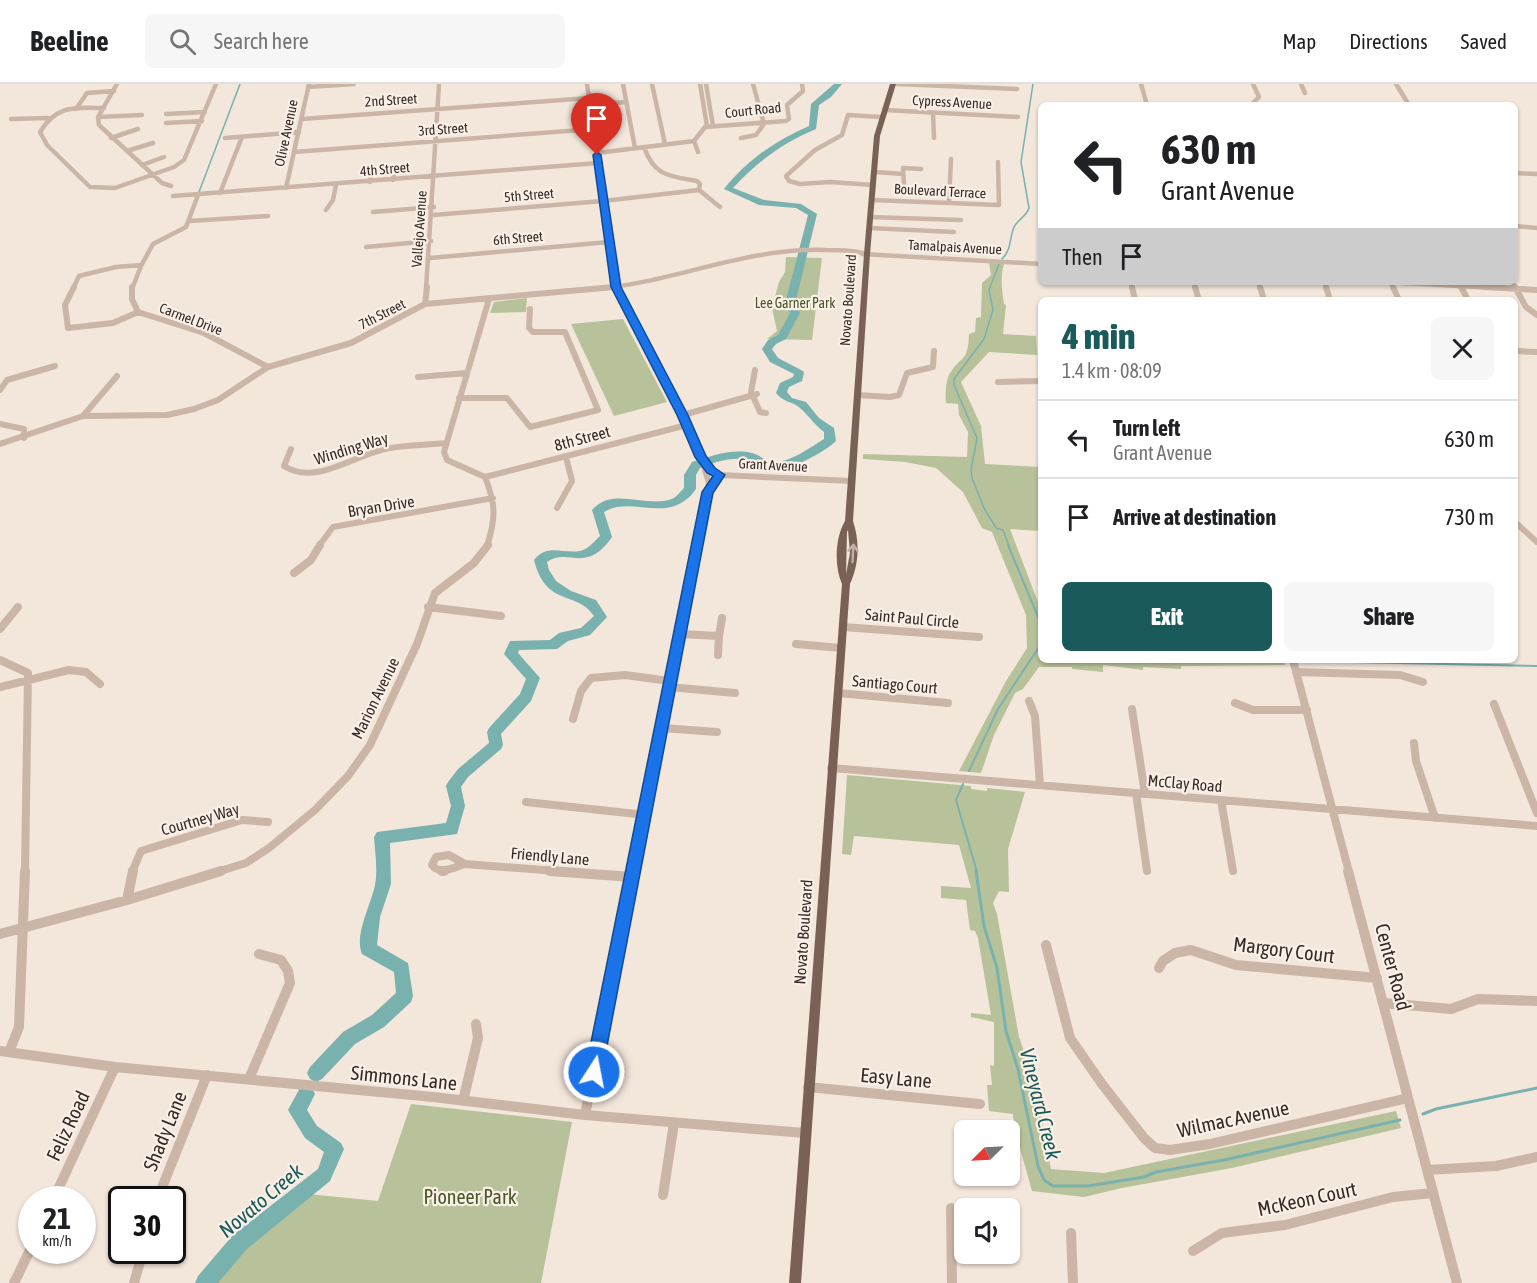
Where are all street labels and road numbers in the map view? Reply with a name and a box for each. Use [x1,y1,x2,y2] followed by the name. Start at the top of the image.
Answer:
[364,90,418,110] street label: 2nd Street
[912,92,992,112] street label: Cypress Avenue
[271,98,301,168] street label: Olive Avenue
[724,99,782,121] street label: Court Road
[418,119,468,139] street label: 3rd Street
[359,159,411,179] street label: 4th Street
[894,181,986,201] street label: Boulevard Terrace
[503,185,555,205] street label: 5th Street
[408,190,430,268] street label: Vallejo Avenue
[492,228,544,248] street label: 6th Street
[908,237,1002,257] street label: Tamalpais Avenue
[837,254,859,346] street label: Novato Boulevard
[356,296,408,332] street label: 7th Street
[157,300,225,338] street label: Carmel Drive
[552,422,612,454] street label: 8th Street
[312,428,391,469] street label: Winding Way
[738,455,808,475] street label: Grant Avenue
[346,492,416,521] street label: Bryan Drive
[864,605,960,631] street label: Saint Paul Circle
[348,654,402,742] street label: Marion Avenue
[852,671,939,698] street label: Santiago Court
[1147,771,1223,796] street label: McClay Road
[159,799,242,840] street label: Courtney Way
[510,844,590,869] street label: Friendly Lane
[790,879,816,985] street label: Novato Boulevard
[1371,921,1416,1013] street label: Center Road
[1232,932,1336,967] street label: Margory Court
[350,1060,458,1095] street label: Simmons Lane
[859,1063,933,1092] street label: Easy Lane
[41,1087,94,1165] street label: Feliz Road
[138,1088,191,1174] street label: Shady Lane
[1175,1095,1291,1142] street label: Wilmac Avenue
[1255,1177,1359,1220] street label: McKeon Court

